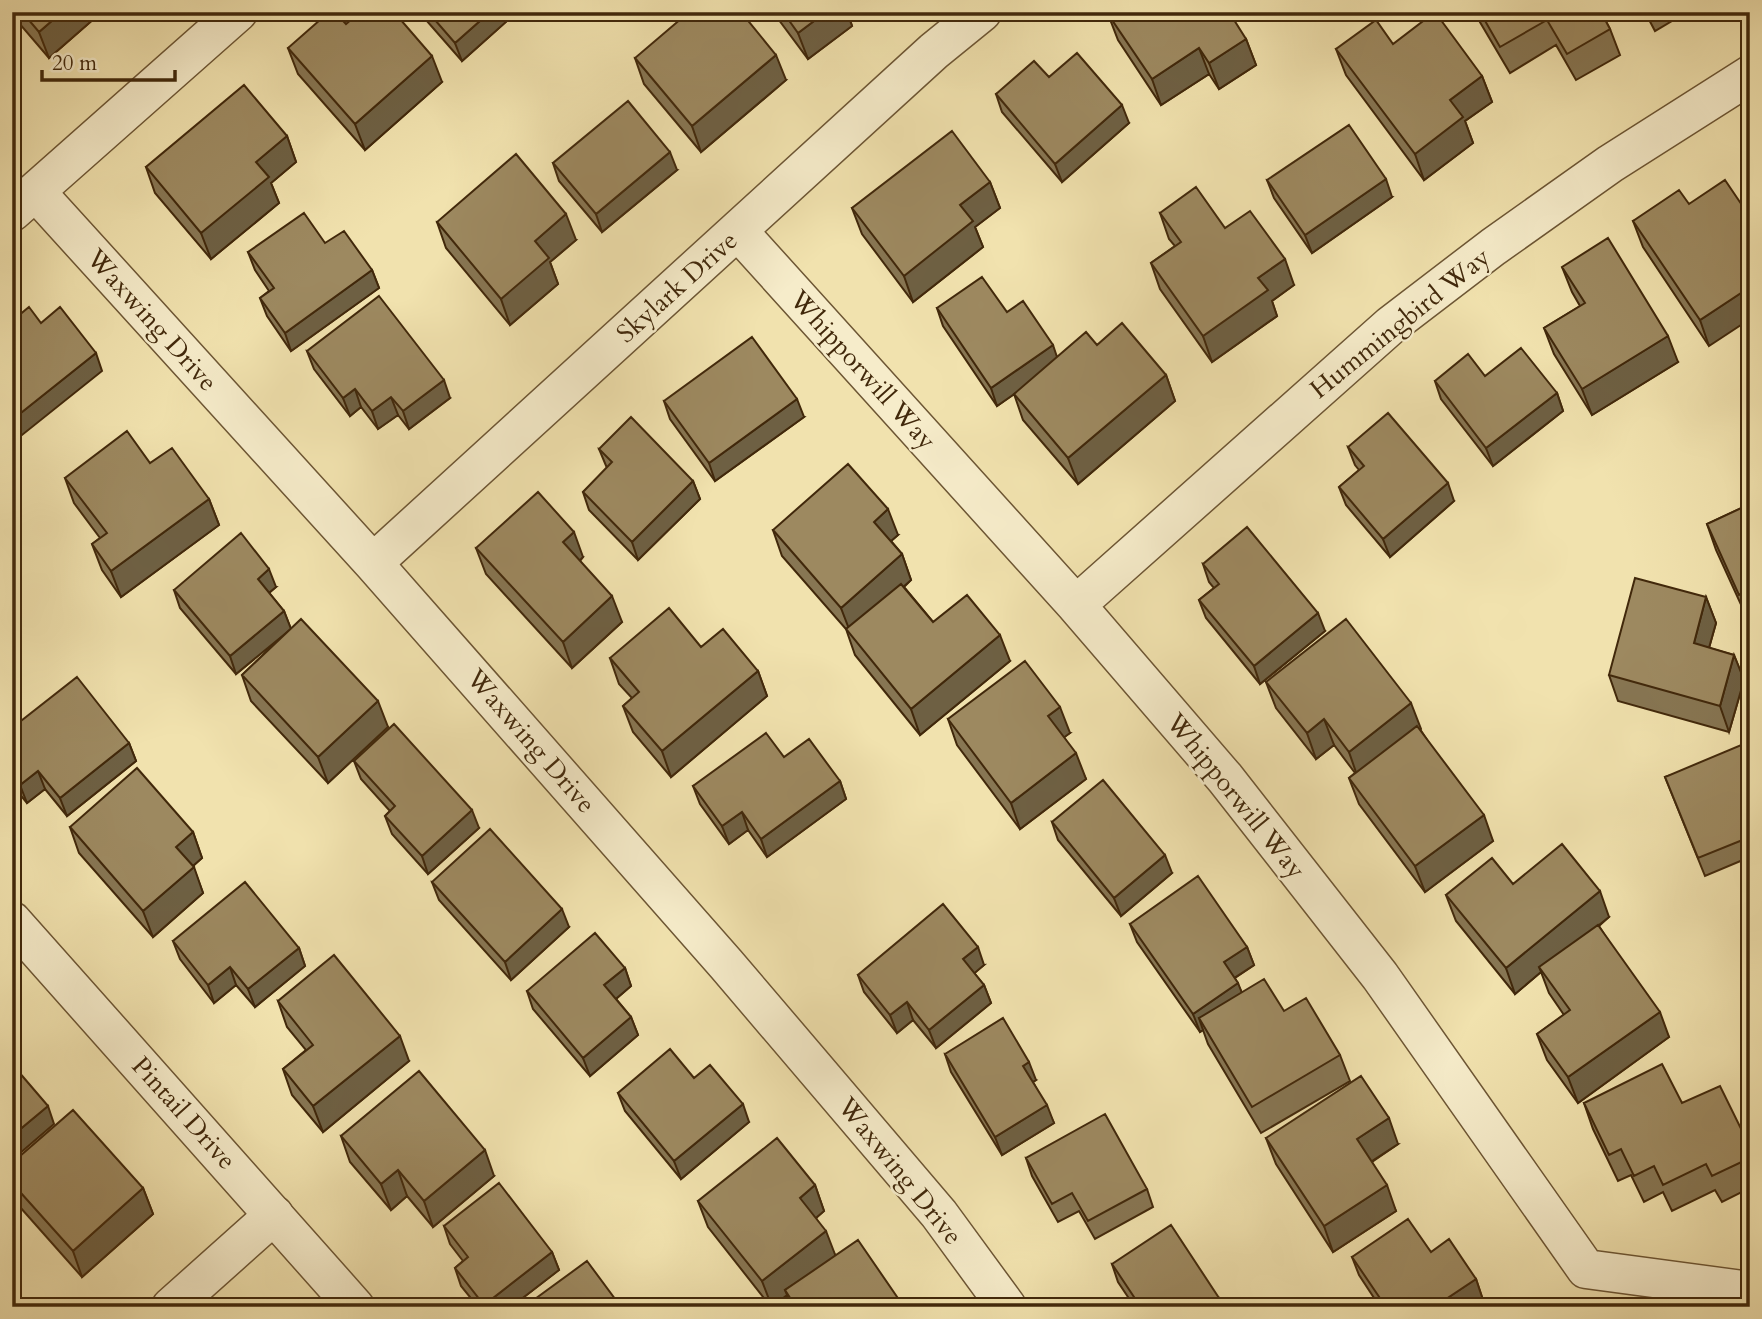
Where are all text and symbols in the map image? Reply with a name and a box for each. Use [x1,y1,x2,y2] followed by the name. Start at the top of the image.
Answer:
[42,38,175,82] scale bar
[52,49,97,78] text: 20 m
[609,223,745,351] street label: Skylark Drive
[1303,239,1497,406] street label: Hummingbird Way
[78,241,225,399] street label: Waxwing Drive
[781,282,944,458] street label: Whipporwill Way
[458,661,603,820] street label: Waxwing Drive
[1158,705,1314,886] street label: Whipporwill Way
[124,1049,244,1177] street label: Pintail Drive
[829,1089,970,1252] street label: Waxwing Drive

